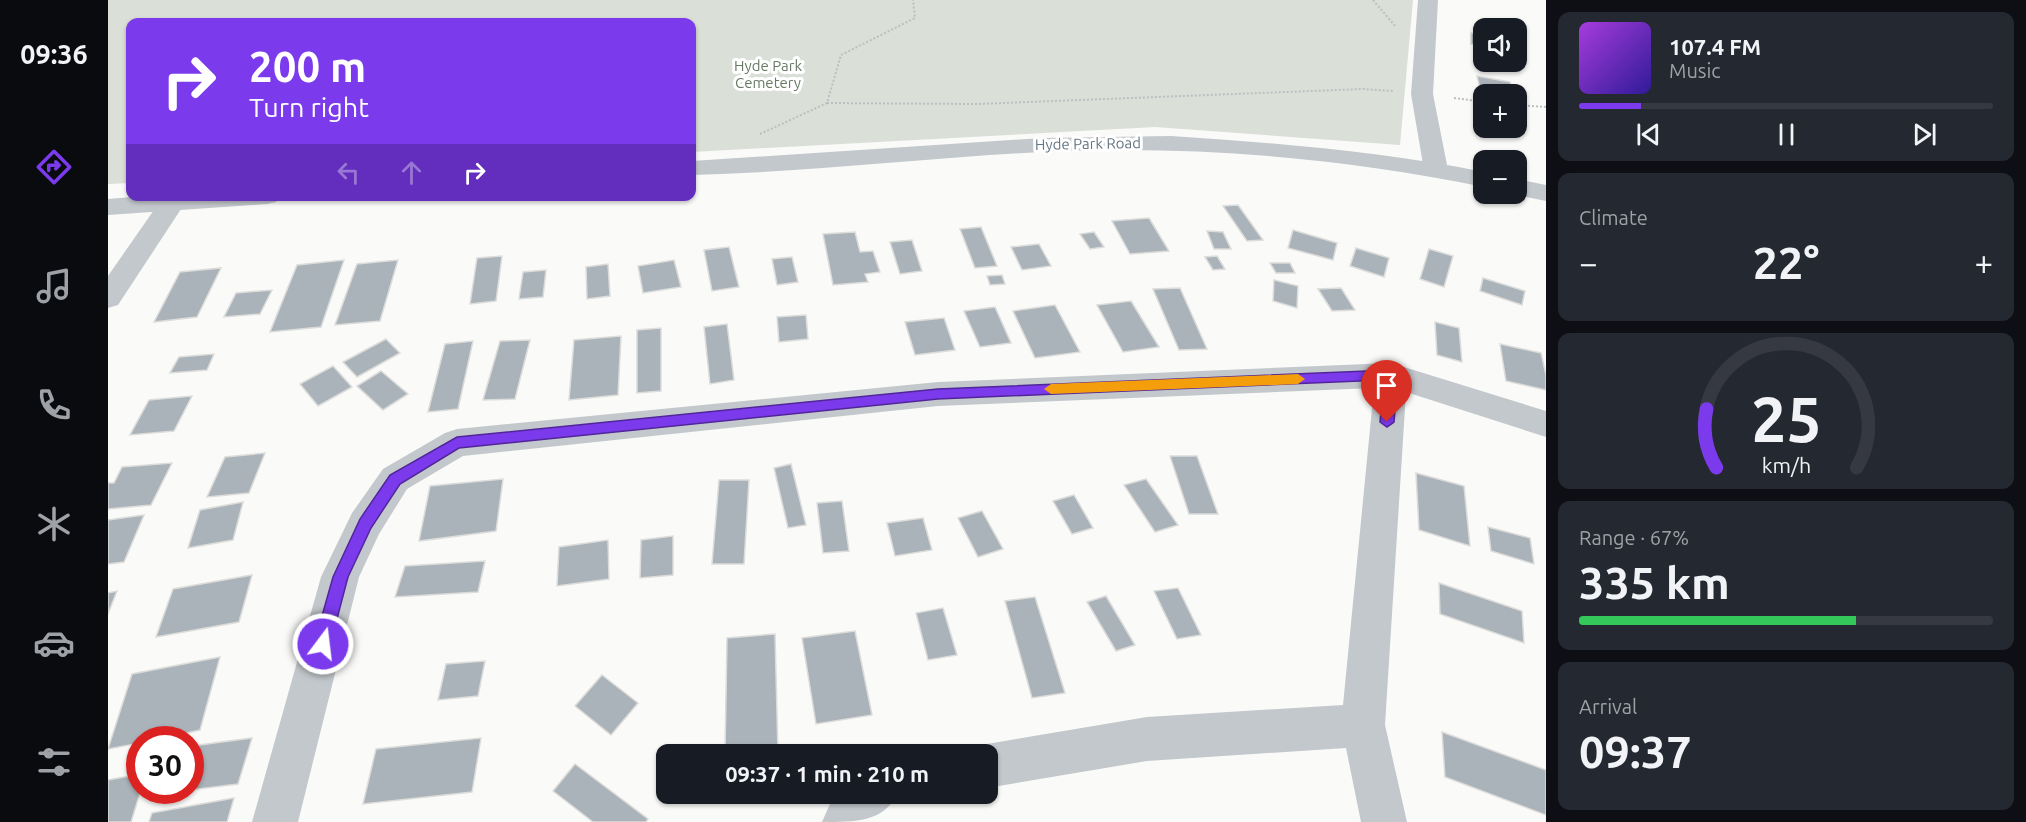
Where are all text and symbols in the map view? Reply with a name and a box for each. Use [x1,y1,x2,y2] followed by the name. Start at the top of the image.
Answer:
[1473,18,1527,204] map controls
[1473,18,1527,72] button: sound
[1669,34,1761,59] text: 107.4 FM
[20,39,88,69] text: 09:36
[150,42,228,120] icon: right
[249,43,366,90] text: 200 m
[734,57,802,91] park label: Hyde Park Cemetery
[1669,59,1721,82] text: Music
[1473,84,1527,138] button: +
[249,92,369,122] text: Turn right
[1632,118,1665,151] icon: previous
[1770,118,1803,151] icon: pause
[1908,118,1941,151] icon: next
[1035,134,1141,153] street label: Hyde Park Road
[33,146,75,188] icon: directions
[1473,150,1527,204] button: −
[332,156,365,189] icon: left
[395,156,428,189] icon: ahead
[458,156,491,189] icon: right
[1579,206,1648,229] text: Climate
[1753,237,1819,288] text: 22°
[1579,244,1598,281] text: −
[1974,244,1993,281] text: +
[33,265,75,307] icon: music
[1361,360,1412,422] pin
[1370,369,1403,402] icon: arrive
[33,384,75,426] icon: phone
[1751,384,1821,454] text: 25
[1761,453,1811,477] text: km/h
[33,503,75,545] icon: climate
[1579,526,1689,549] text: Range · 67%
[1579,557,1730,608] text: 335 km
[291,612,355,676] position arrow
[33,622,75,664] icon: car
[1579,695,1637,718] text: Arrival
[126,726,204,804] speed limit sign: 30
[1579,726,1692,777] text: 09:37
[33,741,75,783] icon: filters
[725,761,929,786] text: 09:37 · 1 min · 210 m

